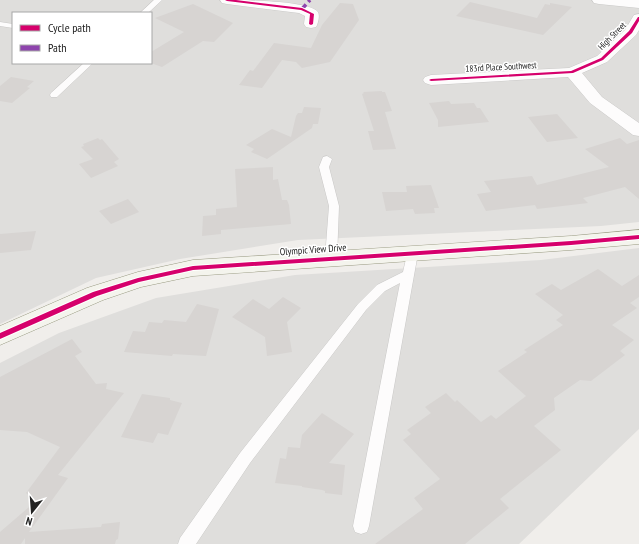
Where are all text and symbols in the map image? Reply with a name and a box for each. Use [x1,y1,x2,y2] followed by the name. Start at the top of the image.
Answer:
[12,12,152,64] legend
[595,19,628,52] street label: High Street
[48,20,91,35] text: Cycle path
[48,40,66,55] text: Path
[465,59,537,74] street label: 183rd Place Southwest
[279,241,347,258] street label: Olympic View Drive
[12,492,52,532] north arrow
[24,514,34,529] text: N

